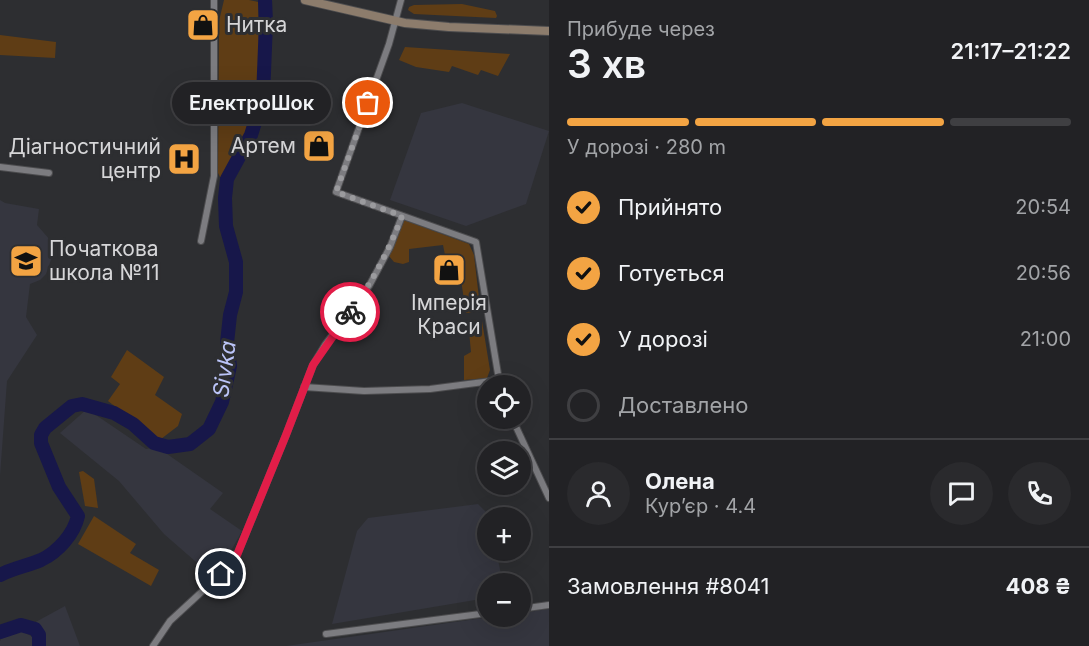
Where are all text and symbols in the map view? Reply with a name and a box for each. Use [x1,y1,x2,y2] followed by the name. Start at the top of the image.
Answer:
[185,7,221,43] shop icon: Нитка
[226,12,287,37] place label: Нитка
[567,17,715,41] text: Прибуде через
[951,38,1071,64] text: 21:17–21:22
[567,40,646,87] text: 3 хв
[342,77,393,128] pin
[173,82,332,124] callout: ЕлектроШок
[351,86,384,119] icon: bag
[189,91,314,115] text: ЕлектроШок
[301,128,337,164] shop icon: Артем
[231,133,296,158] place label: Артем
[9,134,161,183] place label: Діагностичний центр
[567,135,726,159] text: У дорозі · 280 m
[166,141,202,177] hospital icon: Діагностичний центр
[567,191,600,224] icon: check
[618,194,722,220] text: Прийнято
[1015,195,1071,219] text: 20:54
[49,236,160,285] place label: Початкова школа №11
[8,243,44,279] school or university icon: Початкова школа №11
[431,252,467,288] shop icon: Імперія Краси
[567,257,600,290] icon: check
[618,260,725,286] text: Готується
[1016,261,1071,285] text: 20:56
[320,282,380,342] courier
[411,290,487,339] place label: Імперія Краси
[334,296,367,329] icon: bike
[567,323,600,356] icon: check
[618,326,708,352] text: У дорозі
[1020,327,1071,351] text: 21:00
[207,339,241,399] water label: Sivka
[477,375,531,627] map controls
[477,375,531,429] button: locate
[618,392,749,418] text: Доставлено
[477,441,531,495] button: layers
[567,462,630,525] button: person
[930,462,993,525] button: chat
[1008,462,1071,525] button: phone
[645,468,715,494] text: Олена
[645,494,756,518] text: Кур’єр · 4.4
[477,507,531,561] button: +
[195,548,246,599] pin
[204,557,237,590] icon: home
[477,573,531,627] button: −
[567,573,770,599] text: Замовлення #8041
[1006,573,1071,599] text: 408 ₴

